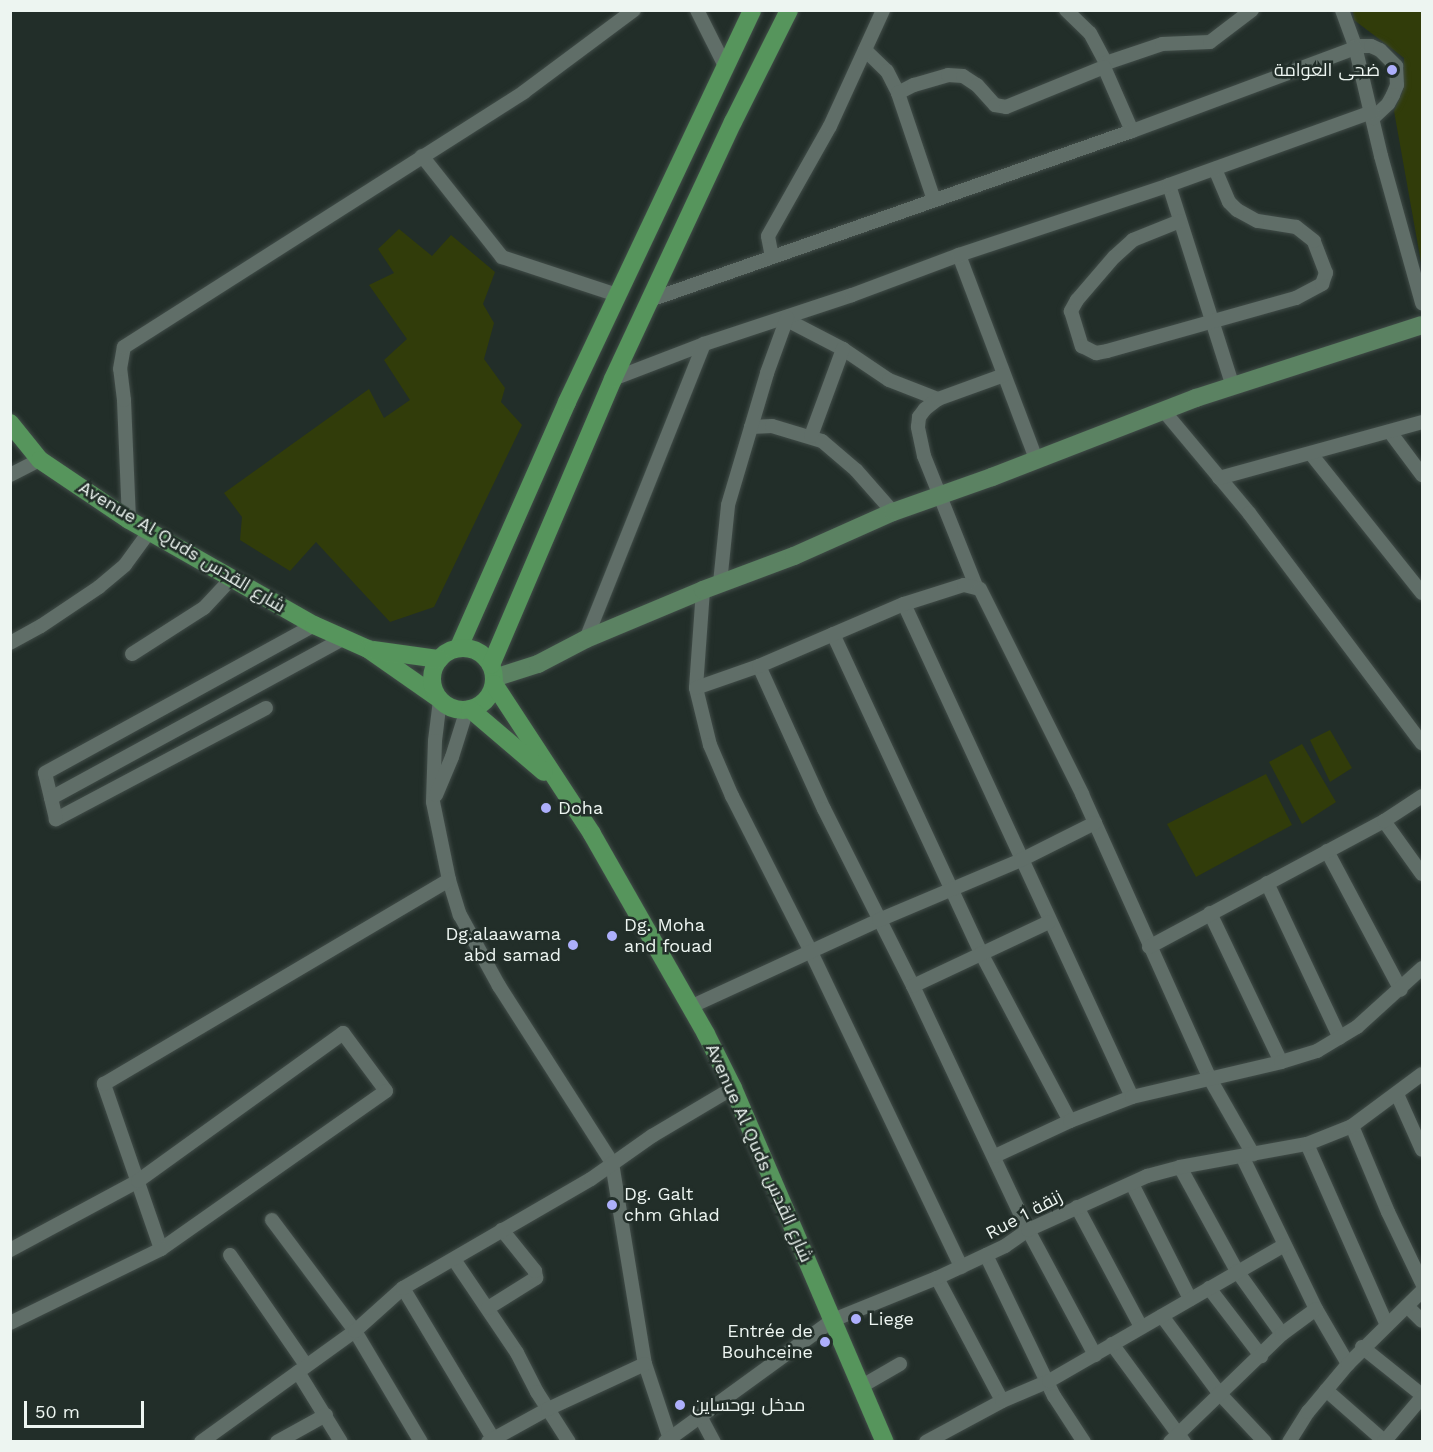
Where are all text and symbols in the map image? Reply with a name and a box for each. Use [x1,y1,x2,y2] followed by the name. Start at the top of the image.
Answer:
[1274,59,1380,81] place label: ضحى العوامة
[1385,63,1399,77] marker: ضحى العوامة
[74,476,290,618] street label: Avenue Al Quds شارع القدس
[558,797,603,819] place label: Doha
[539,801,553,815] marker: Doha
[624,915,713,958] place label: Dg. Moha and fouad
[445,924,561,966] place label: Dg.alaawama abd samad
[605,929,619,943] marker: Dg. Moha and fouad
[566,938,580,952] marker: Dg.alaawama abd samad
[701,1040,817,1266] street label: Avenue Al Quds شارع القدس
[624,1184,720,1226] place label: Dg. Galt chm Ghlad
[982,1186,1066,1244] street label: Rue 1 زنقة
[605,1198,619,1212] marker: Dg. Galt chm Ghlad
[868,1308,914,1330] place label: Liege
[849,1312,863,1326] marker: Liege
[721,1321,813,1364] place label: Entrée de Bouhceine
[818,1335,832,1349] marker: Entrée de Bouhceine
[27,1389,147,1427] scale bar
[692,1394,805,1416] place label: مدخل بوحساين
[673,1398,687,1412] marker: مدخل بوحساين
[35,1401,80,1422] text: 50 m

